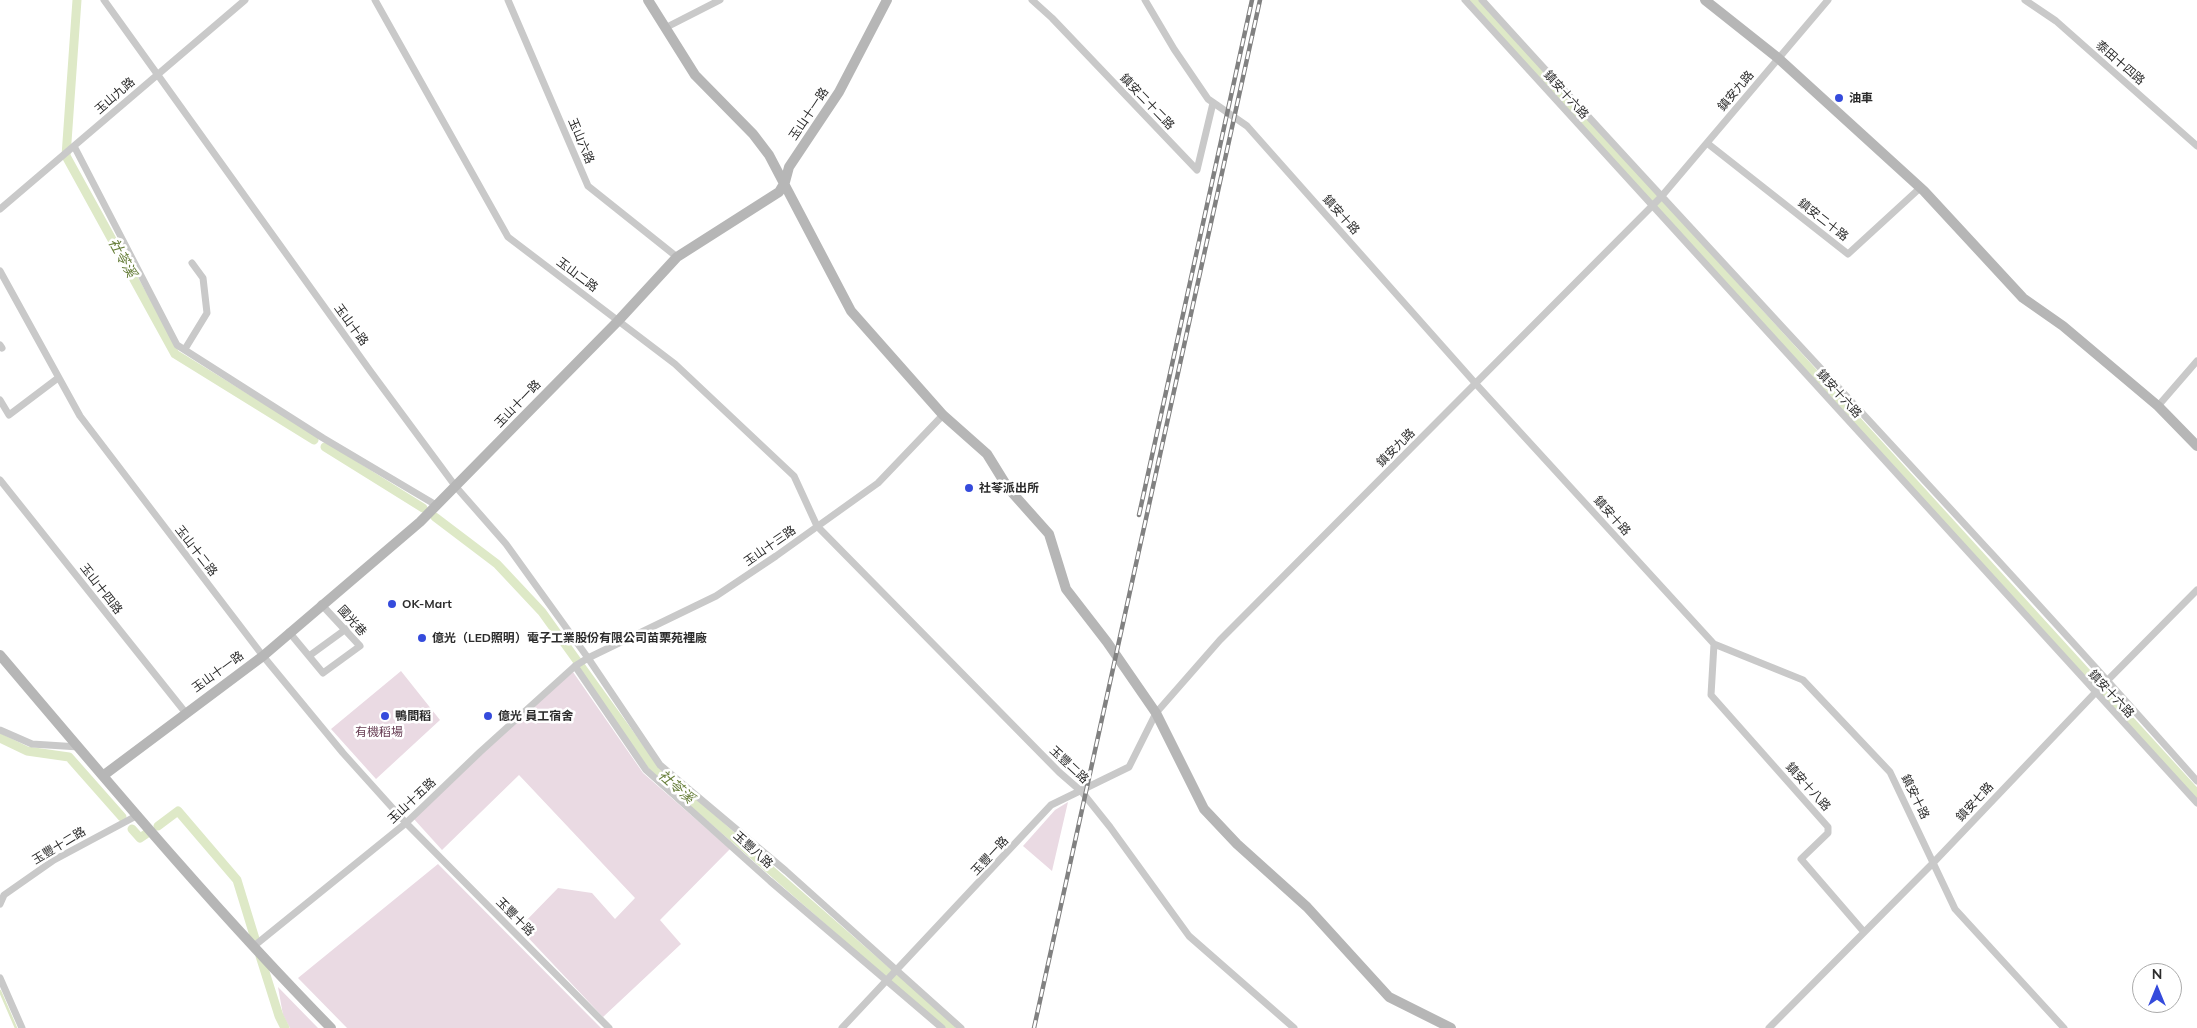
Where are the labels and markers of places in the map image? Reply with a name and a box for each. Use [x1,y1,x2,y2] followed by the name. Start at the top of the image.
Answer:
[1849,91,1873,105] place label: 油車
[1833,92,1845,104] marker: 油車
[979,481,1039,495] place label: 社苓派出所
[963,482,975,494] marker: 社苓派出所
[402,597,452,611] place label: OK-Mart
[386,598,398,610] marker: OK-Mart
[432,631,707,645] place label: 億光（LED照明）電子工業股份有限公司苗栗苑裡廠
[416,632,428,644] marker: 億光（LED照明）電子工業股份有限公司苗栗苑裡廠
[395,709,431,723] place label: 鴨間稻
[498,709,573,723] place label: 億光 員工宿舍
[379,710,391,722] marker: 鴨間稻
[482,710,494,722] marker: 億光 員工宿舍

